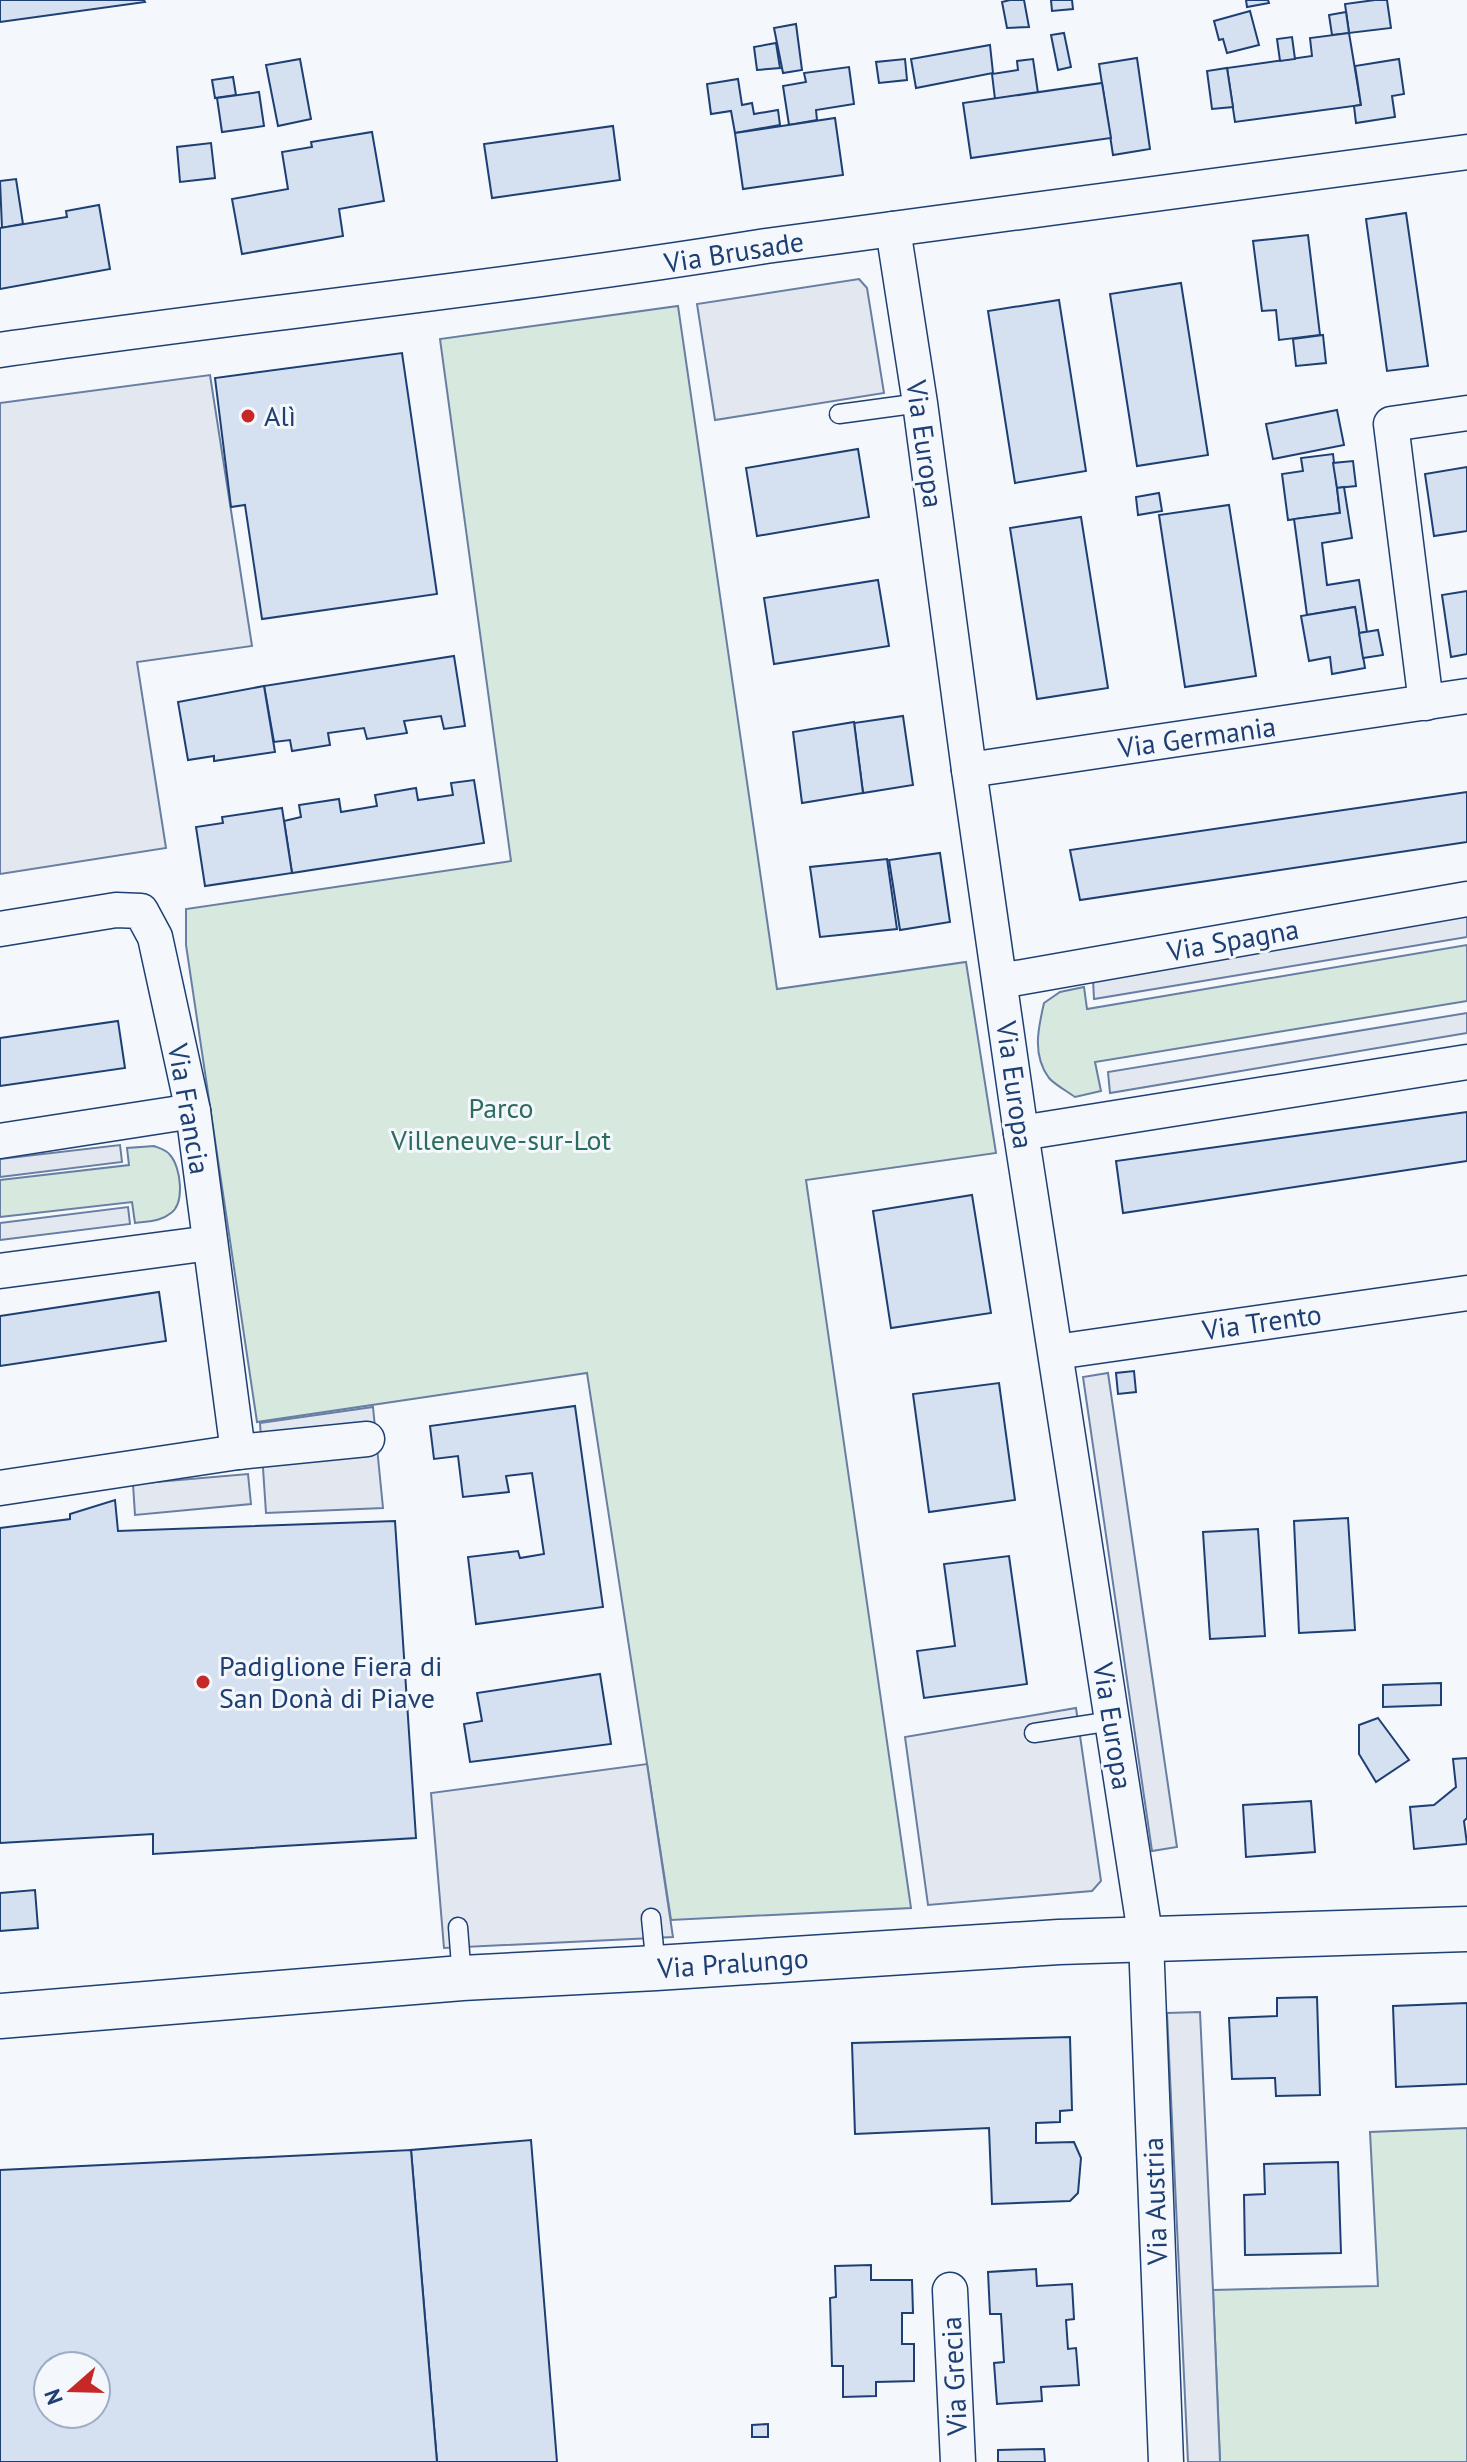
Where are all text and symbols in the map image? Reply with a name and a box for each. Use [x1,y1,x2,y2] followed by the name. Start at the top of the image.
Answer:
[661,222,806,281] street label: Via Brusade
[898,377,953,510] street label: Via Europa
[264,397,296,434] place label: Alì
[239,407,257,425] marker: Alì
[1115,707,1278,766] street label: Via Germania
[1163,910,1302,969] street label: Via Spagna
[988,1018,1043,1151] street label: Via Europa
[160,1040,219,1177] street label: Via Francia
[390,1089,611,1158] park label: Parco Villeneuve-sur-Lot
[1199,1295,1324,1348] street label: Via Trento
[219,1647,443,1716] place label: Padiglione Fiera di San Donà di Piave
[1085,1659,1142,1792] street label: Via Europa
[194,1673,212,1691] marker: Padiglione Fiera di San Donà di Piave
[655,1939,810,1986] street label: Via Pralungo
[1134,2137,1175,2266] street label: Via Austria
[932,2315,975,2438] street label: Via Grecia
[32,2350,112,2430] north arrow
[38,2385,69,2408] text: N

